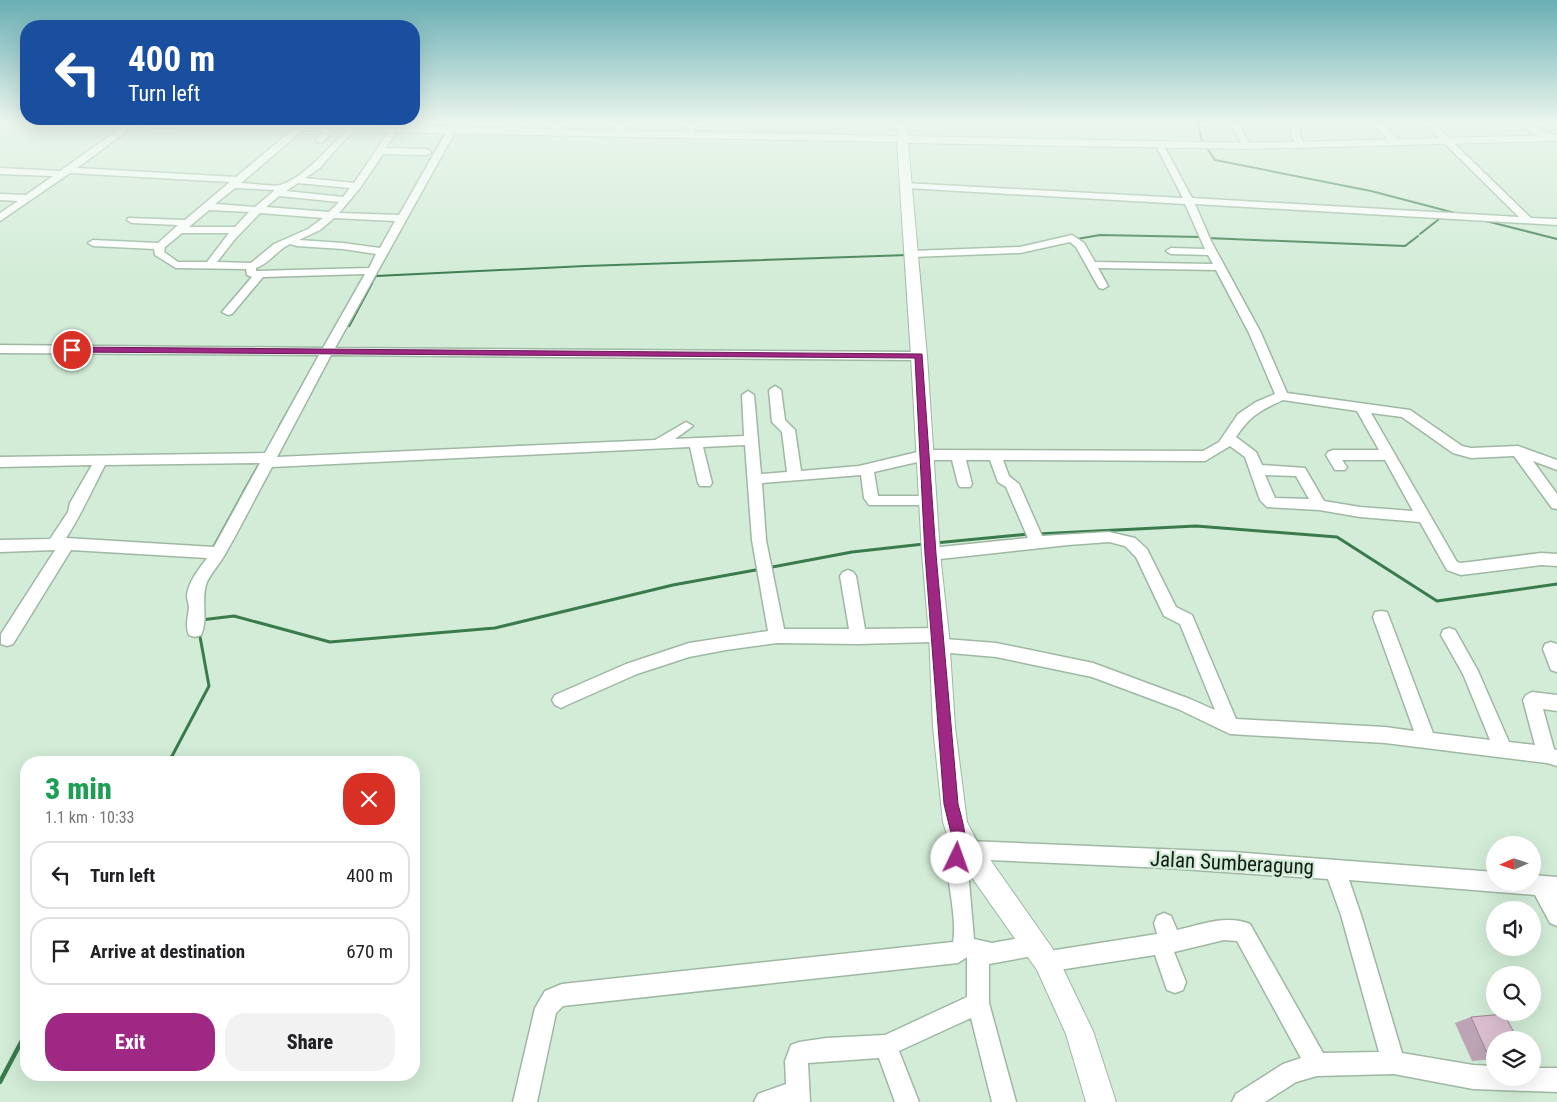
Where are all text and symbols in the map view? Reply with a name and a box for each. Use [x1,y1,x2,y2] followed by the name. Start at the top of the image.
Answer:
[128,39,215,80] text: 400 m
[45,40,110,105] icon: left
[128,81,200,106] text: Turn left
[51,329,93,371] pin
[58,336,86,364] icon: arrive
[45,771,112,806] text: 3 min
[343,773,395,825] button: close
[45,808,135,827] text: 1.1 km · 10:33
[930,831,982,883] position arrow
[1486,836,1541,891] north arrow
[1486,836,1541,1086] map controls
[1149,847,1315,879] street label: Jalan Sumberagung
[47,861,75,889] icon: left
[90,864,155,887] text: Turn left
[346,864,393,887] text: 400 m
[1486,901,1541,956] button: sound
[47,937,75,965] icon: arrive
[90,940,245,963] text: Arrive at destination
[346,940,393,963] text: 670 m
[1486,966,1541,1021] button: search
[45,1013,215,1071] button: Exit
[225,1013,395,1071] button: Share
[1486,1031,1541,1086] button: layers

